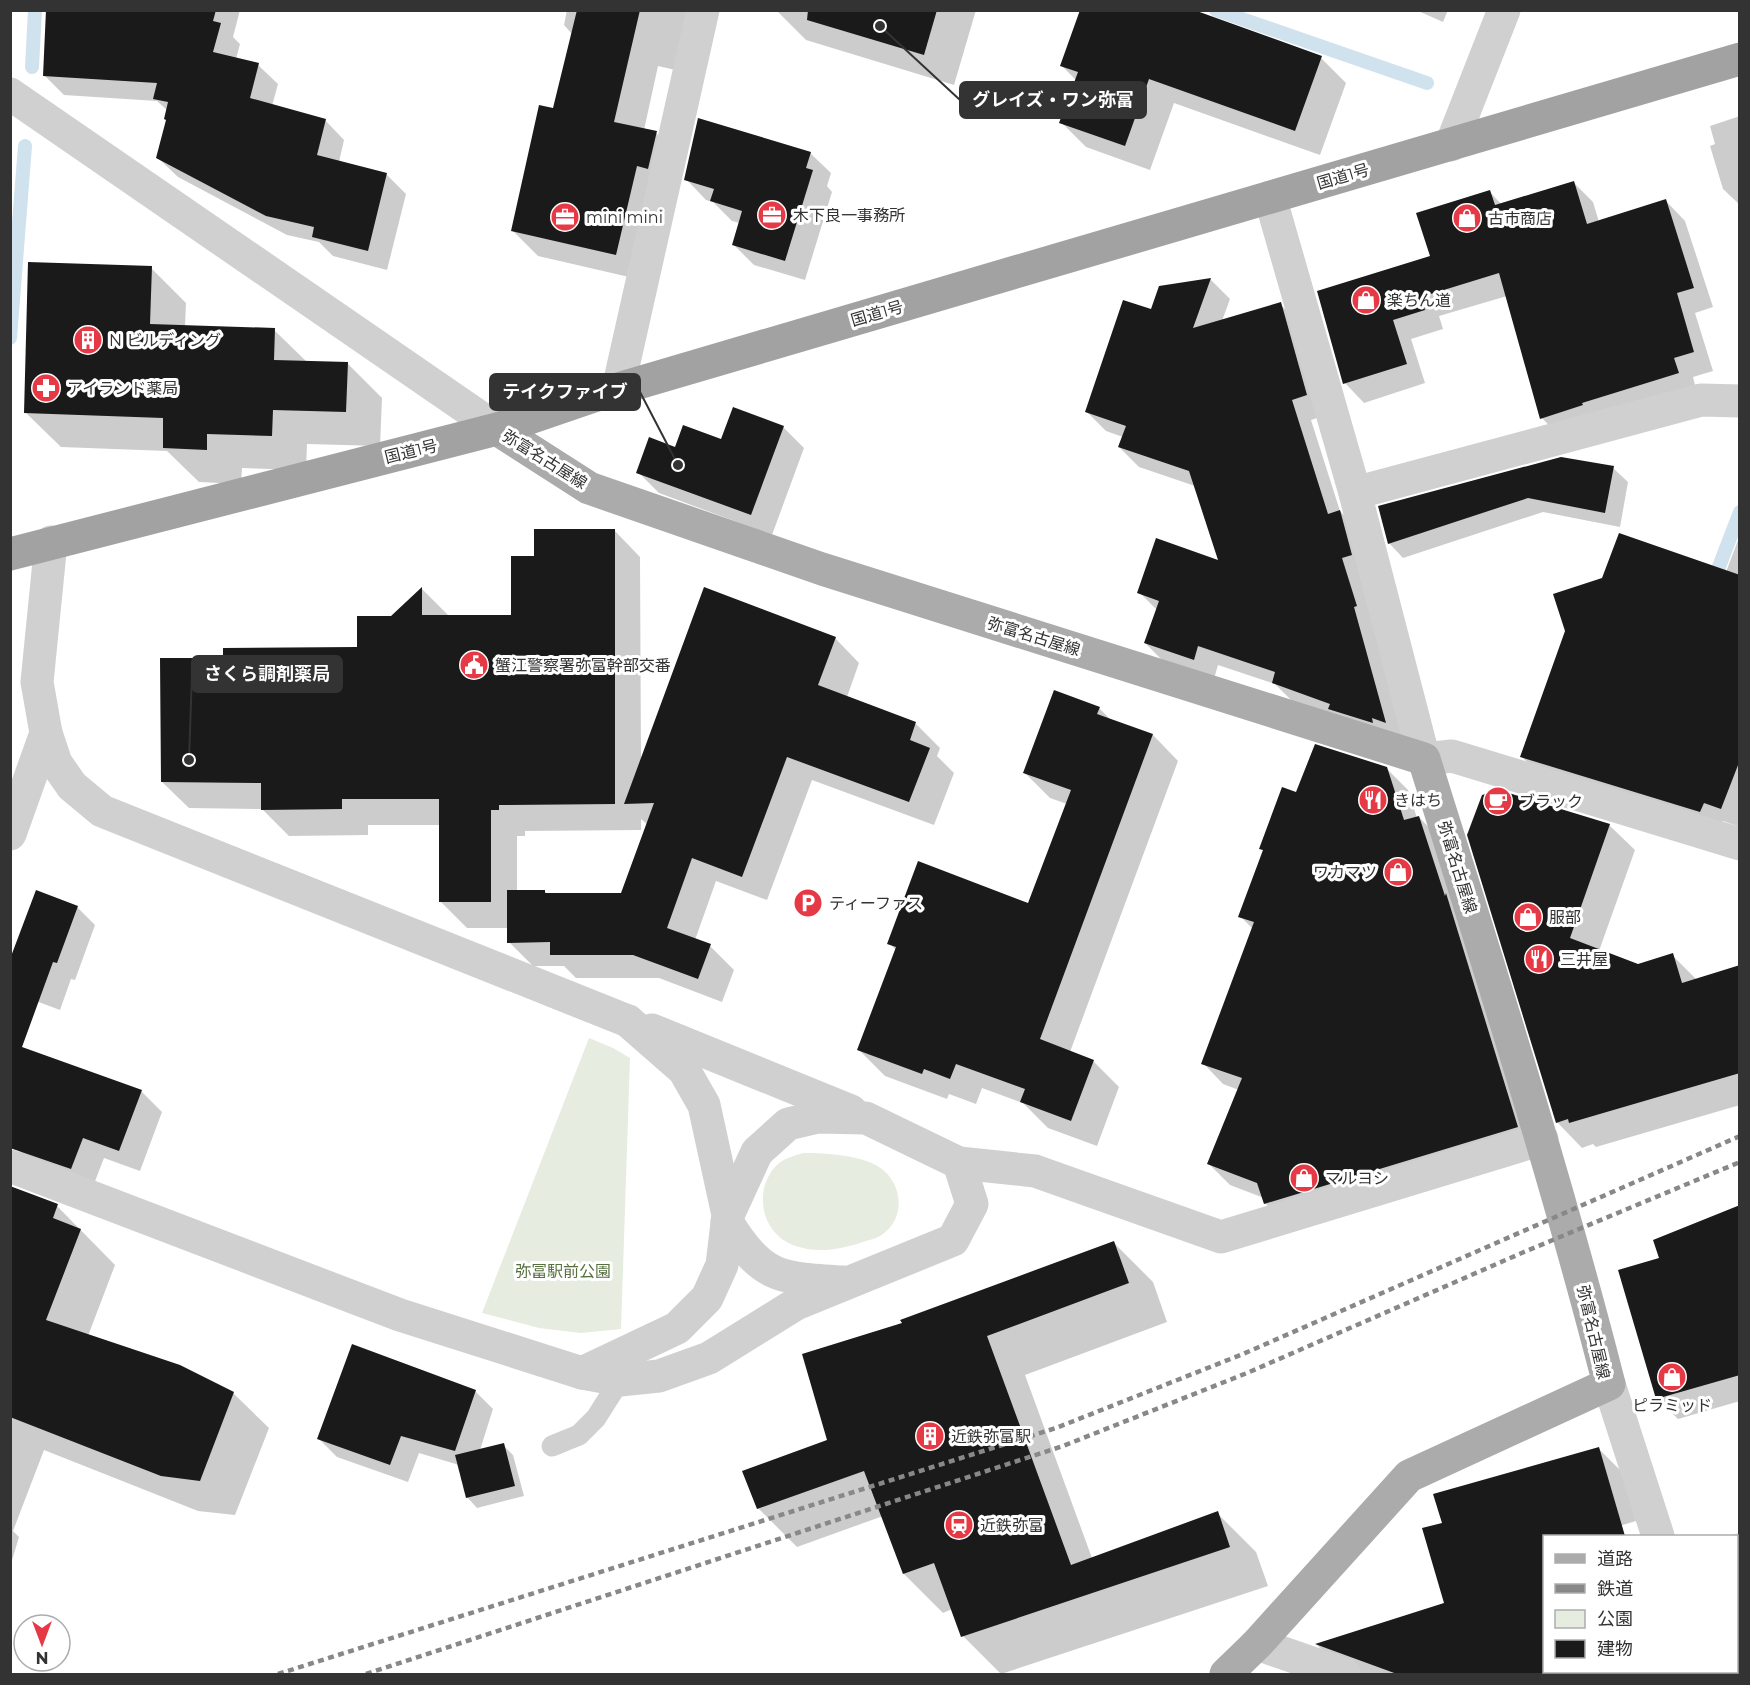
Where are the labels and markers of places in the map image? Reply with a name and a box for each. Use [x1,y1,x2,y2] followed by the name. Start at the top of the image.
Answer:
[960,82,1146,118] callout: グレイズ・ワン弥富
[756,199,788,231] office icon: 木下良一事務所
[549,201,581,233] office icon: mini mini
[1451,202,1483,234] shop icon: 古市商店
[793,206,905,225] place label: 木下良一事務所
[586,208,663,227] place label: mini mini
[1488,209,1552,228] place label: 古市商店
[1350,284,1382,316] shop icon: 楽ちん道
[1387,291,1451,310] place label: 楽ちん道
[72,324,104,356] building icon: N ビルディング
[109,331,221,350] place label: N ビルディング
[30,372,62,404] pharmacy icon: アイランド薬局
[490,374,640,410] callout: テイクファイブ
[67,379,178,398] place label: アイランド薬局
[458,649,490,681] public building icon: 蟹江警察署弥富幹部交番
[192,656,342,692] callout: さくら調剤薬局
[495,656,671,675] place label: 蟹江警察署弥富幹部交番
[1357,784,1389,816] restaurant icon: きはち
[1482,785,1514,817] cafe icon: ブラック
[1394,791,1442,810] place label: きはち
[1519,792,1583,811] place label: ブラック
[1382,856,1414,888] shop icon: ワカマツ
[1313,863,1377,882] place label: ワカマツ
[792,887,824,919] parking icon: ティーファス
[829,894,923,913] place label: ティーファス
[1512,901,1544,933] shop icon: 服部
[1549,908,1581,927] place label: 服部
[1523,943,1555,975] restaurant icon: 三井屋
[1560,950,1608,969] place label: 三井屋
[1288,1162,1320,1194] shop icon: マルヨシ
[1325,1169,1389,1188] place label: マルヨシ
[1656,1361,1688,1393] shop icon: ピラミッド
[1632,1396,1712,1415] place label: ピラミッド
[914,1420,946,1452] building icon: 近鉄弥富駅
[951,1427,1031,1446] place label: 近鉄弥富駅
[943,1509,975,1541] station icon: 近鉄弥富
[980,1516,1044,1535] place label: 近鉄弥富

